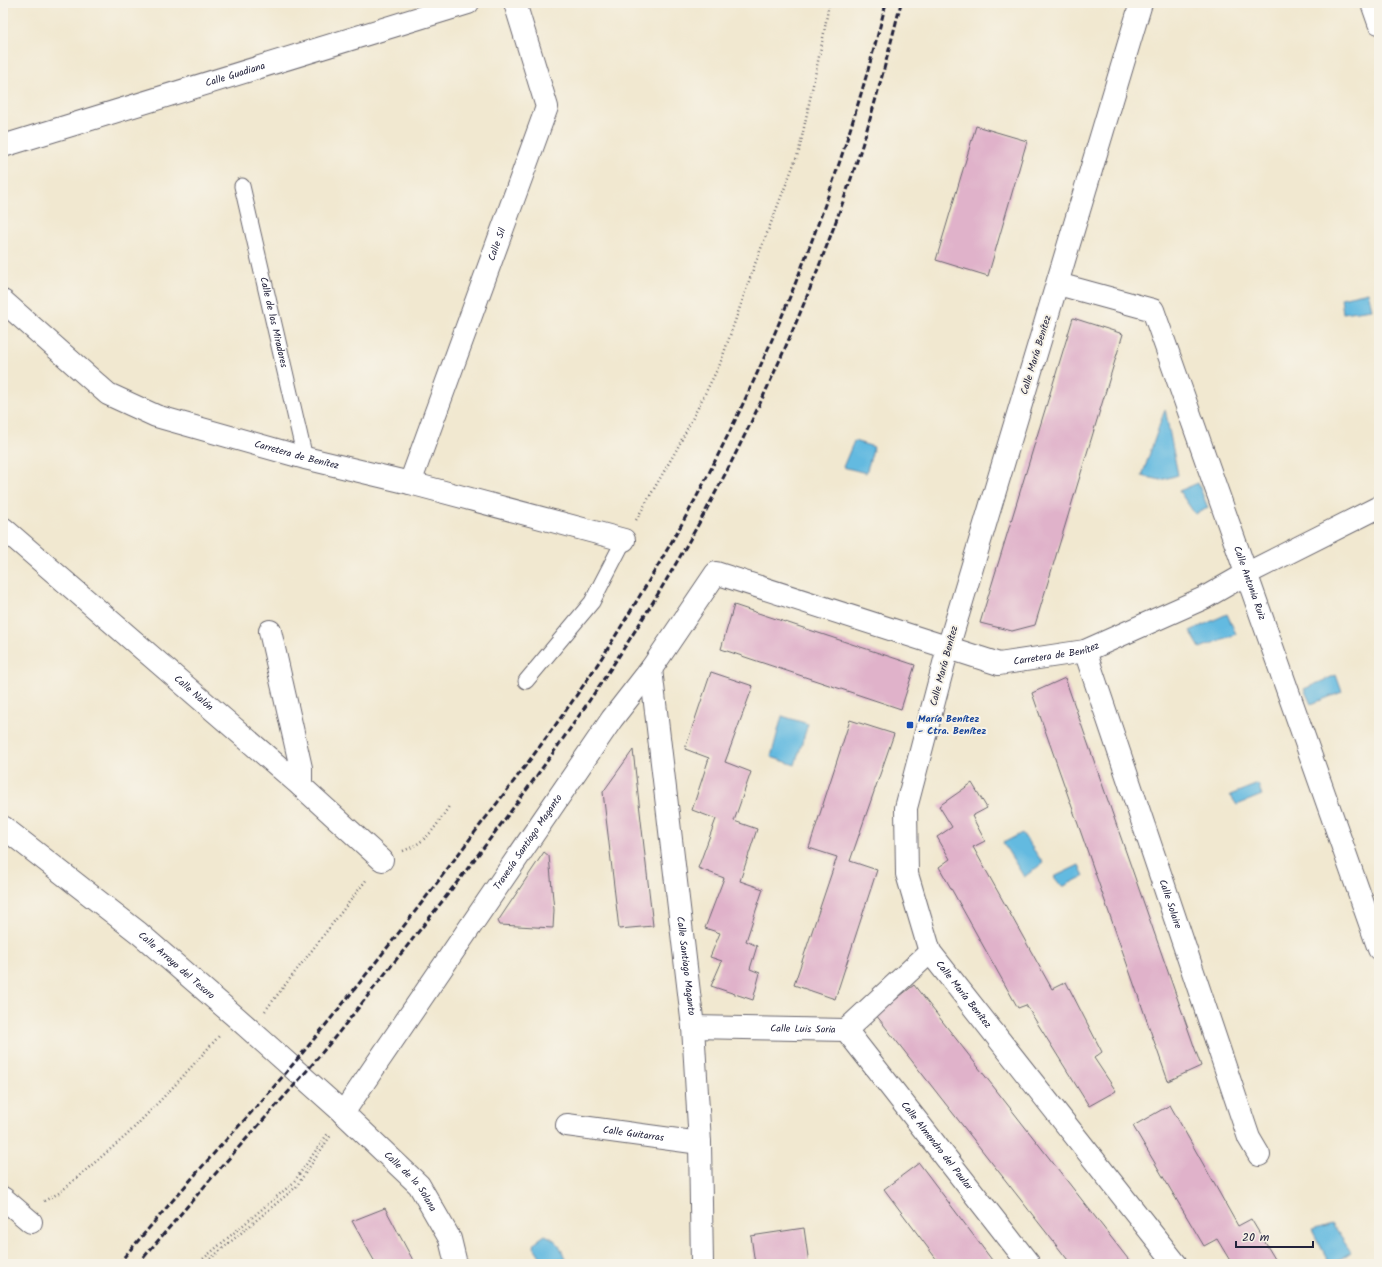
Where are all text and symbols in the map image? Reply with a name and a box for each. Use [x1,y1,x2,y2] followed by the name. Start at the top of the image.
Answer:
[203,58,267,91] street label: Calle Guadiana
[484,225,511,263] street label: Calle Sil
[255,275,292,370] street label: Calle de los Miradores
[1016,313,1056,397] street label: Calle María Benítez
[252,436,341,474] street label: Carretera de Benítez
[1229,544,1270,623] street label: Calle Antonia Ruiz
[926,624,963,708] street label: Calle María Benítez
[1012,637,1102,670] street label: Carretera de Benítez
[170,671,217,715] street label: Calle Nalón
[918,711,986,739] place label: María Benítez - Ctra. Benítez
[905,720,915,730] marker: María Benítez - Ctra. Benítez
[490,791,567,893] street label: Travesía Santiago Maganto
[1154,877,1186,931] street label: Calle Solaire
[672,916,700,1017] street label: Calle Santiago Maganto
[135,928,219,1004] street label: Calle Arroyo del Tesoro
[932,957,996,1032] street label: Calle María Benítez
[770,1021,836,1038] street label: Calle Luis Soria
[897,1098,977,1194] street label: Calle Almendro del Paular
[602,1122,666,1146] street label: Calle Guitarras
[380,1147,441,1215] street label: Calle de la Solana
[1236,1223,1313,1249] scale bar
[1242,1228,1270,1247] text: 20 m

